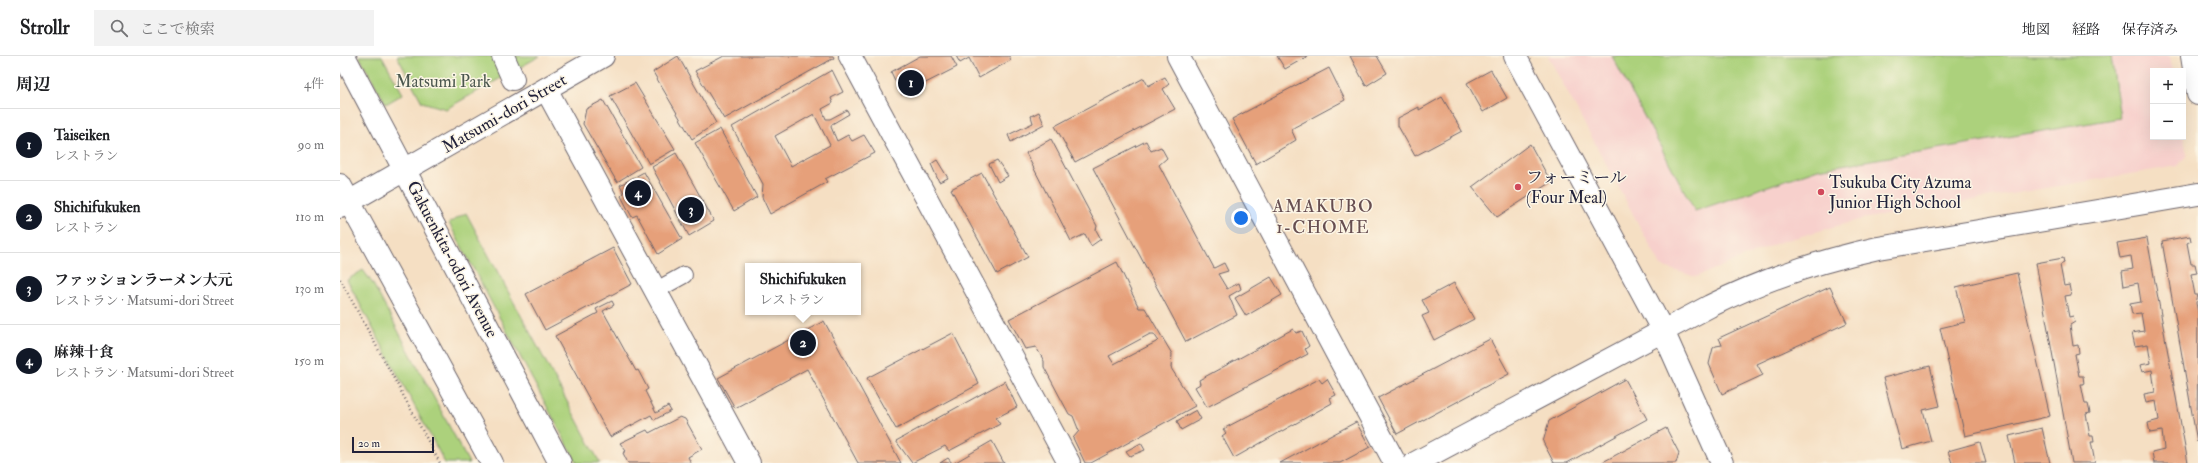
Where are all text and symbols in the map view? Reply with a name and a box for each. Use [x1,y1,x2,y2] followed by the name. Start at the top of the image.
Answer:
[94,10,374,46] search box
[20,16,70,40] text: Strollr
[108,17,130,39] icon: search
[140,20,215,39] text: ここで検索
[2022,21,2050,38] text: 地図
[2072,21,2100,38] text: 経路
[2122,21,2178,38] text: 保存済み
[898,68,924,98] pin: 1
[2150,68,2186,140] map controls
[2150,68,2186,104] button: +
[438,69,571,158] street label: Matsumi-dori Street
[395,71,491,92] park label: Matsumi Park
[16,74,50,95] text: 周辺
[304,76,324,92] text: 4件
[2150,104,2186,140] button: −
[54,126,110,145] text: Taiseiken
[27,137,31,153] text: 1
[298,137,324,153] text: 90 m
[54,148,119,164] text: レストラン
[1526,167,1627,208] place label: フォーミール (Four Meal)
[1828,172,1972,214] place label: Tsukuba City Azuma Junior High School
[402,177,503,341] street label: Gakuenkita-odori Avenue
[625,178,651,208] pin: 4
[1513,182,1523,192] marker: フォーミール (Four Meal)
[1816,187,1826,197] marker: Tsukuba City Azuma Junior High School
[678,195,704,225] pin: 3
[1271,195,1374,239] district label: AMAKUBO 1-CHOME
[54,198,140,217] text: Shichifukuken
[1231,208,1251,228] your location
[26,209,32,225] text: 2
[295,209,324,225] text: 110 m
[54,220,119,236] text: レストラン
[745,263,861,315] popup
[760,270,846,289] text: Shichifukuken
[54,271,233,290] text: ファッションラーメン大元
[27,281,32,297] text: 3
[295,281,324,297] text: 130 m
[760,292,824,308] text: レストラン
[54,293,234,309] text: レストラン · Matsumi-dori Street
[790,328,816,358] pin: 2
[54,343,114,362] text: 麻辣十食
[25,353,33,369] text: 4
[294,353,324,369] text: 150 m
[54,365,234,381] text: レストラン · Matsumi-dori Street
[352,435,434,454] scale bar
[358,437,380,450] text: 20 m

